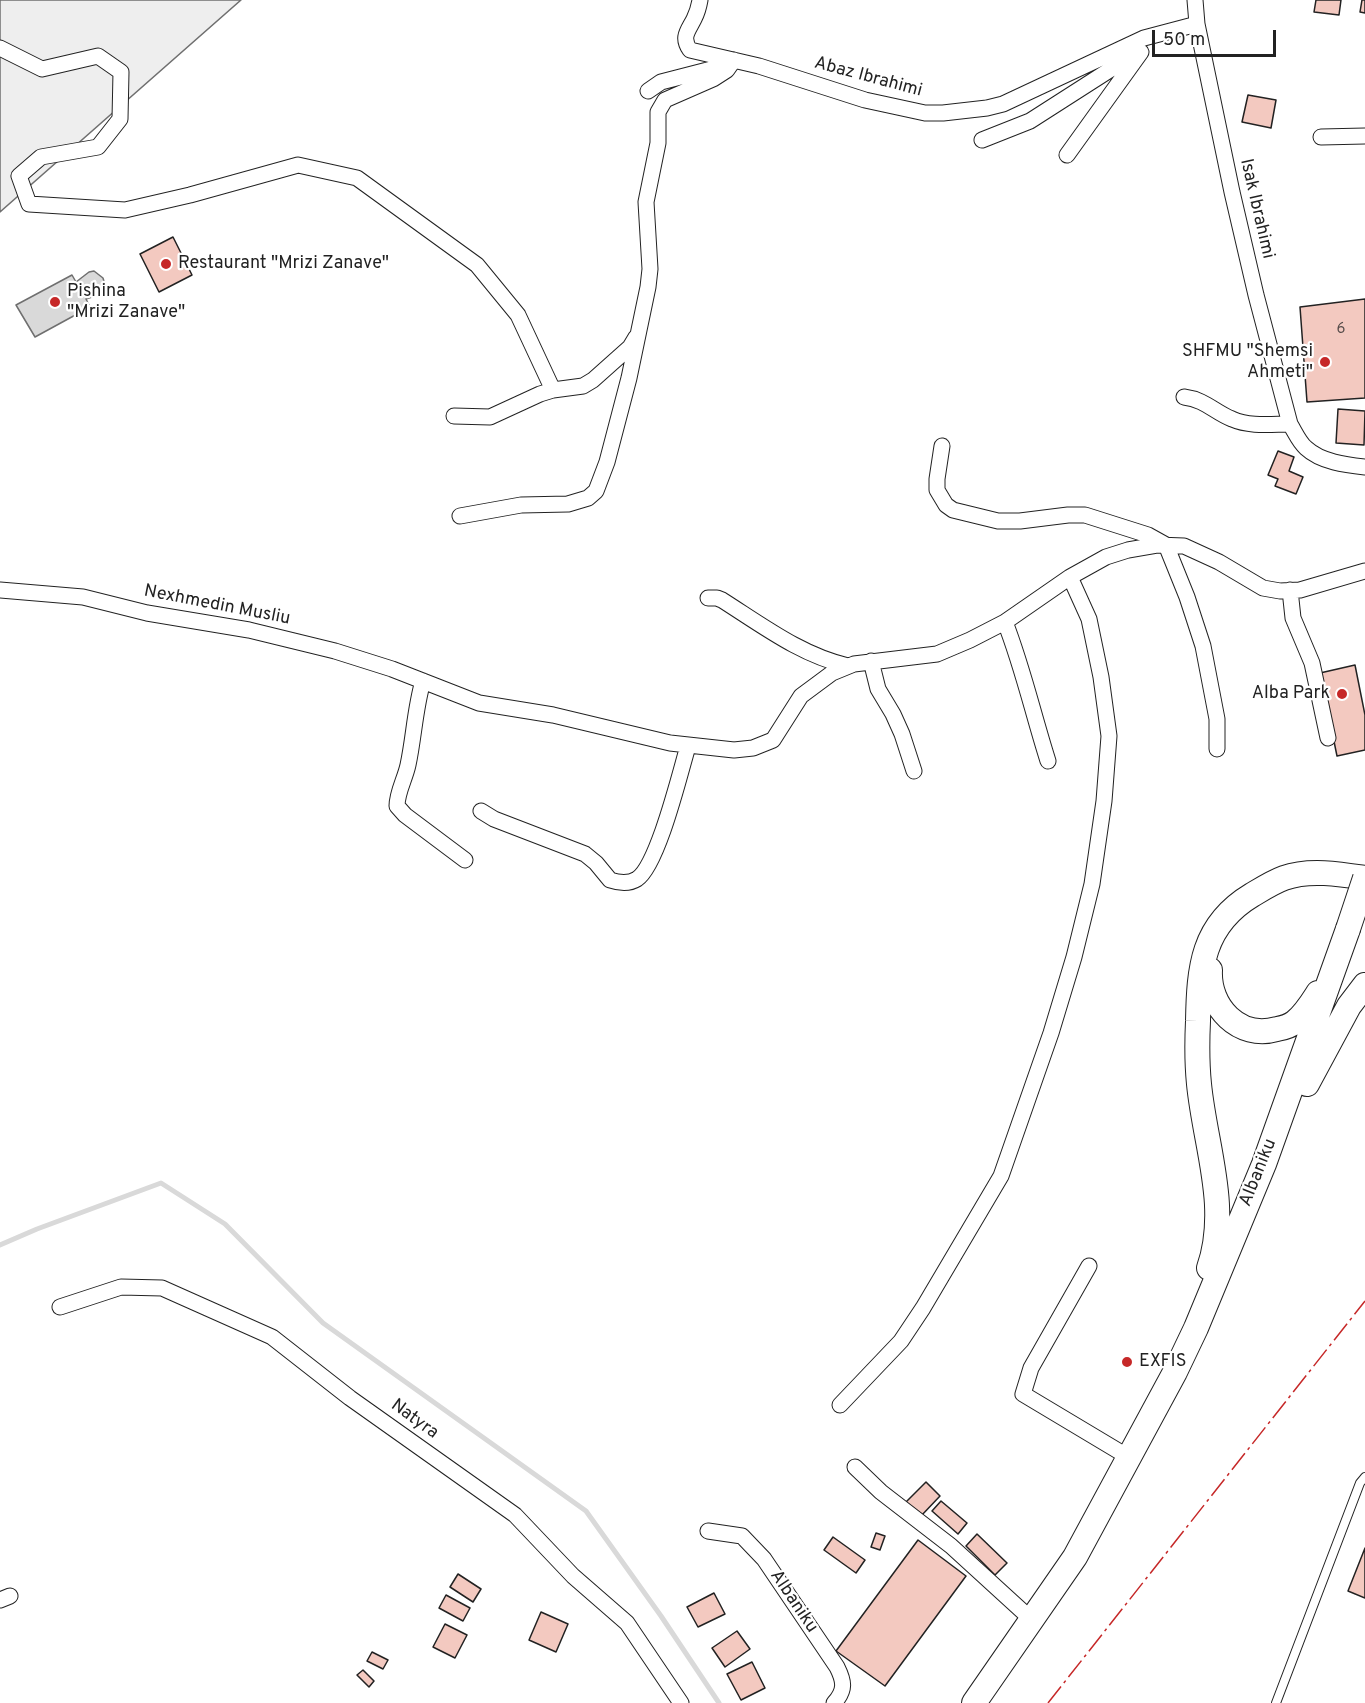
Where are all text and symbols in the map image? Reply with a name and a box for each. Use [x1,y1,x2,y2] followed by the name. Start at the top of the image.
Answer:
[1155,18,1280,56] scale bar
[1163,29,1205,52] text: 50 m
[812,53,924,103] street label: Abaz Ibrahimi
[1234,157,1278,261] street label: Isak Ibrahimi
[178,253,389,275] place label: Restaurant "Mrizi Zanave"
[159,257,173,271] marker: Restaurant "Mrizi Zanave"
[67,281,185,324] place label: Pishina "Mrizi Zanave"
[48,295,62,309] marker: Pishina "Mrizi Zanave"
[1337,321,1345,339] house number: 6
[1182,341,1313,384] place label: SHFMU "Shemsi Ahmeti"
[1318,355,1332,369] marker: SHFMU "Shemsi Ahmeti"
[142,581,292,631] street label: Nexhmedin Musliu
[1252,683,1330,705] place label: Alba Park
[1335,687,1349,701] marker: Alba Park
[1236,1136,1282,1210] street label: Albaniku
[1139,1351,1186,1373] place label: EXFIS
[1120,1355,1134,1369] marker: EXFIS
[386,1395,442,1445] street label: Natyra
[764,1566,822,1638] street label: Albaniku

